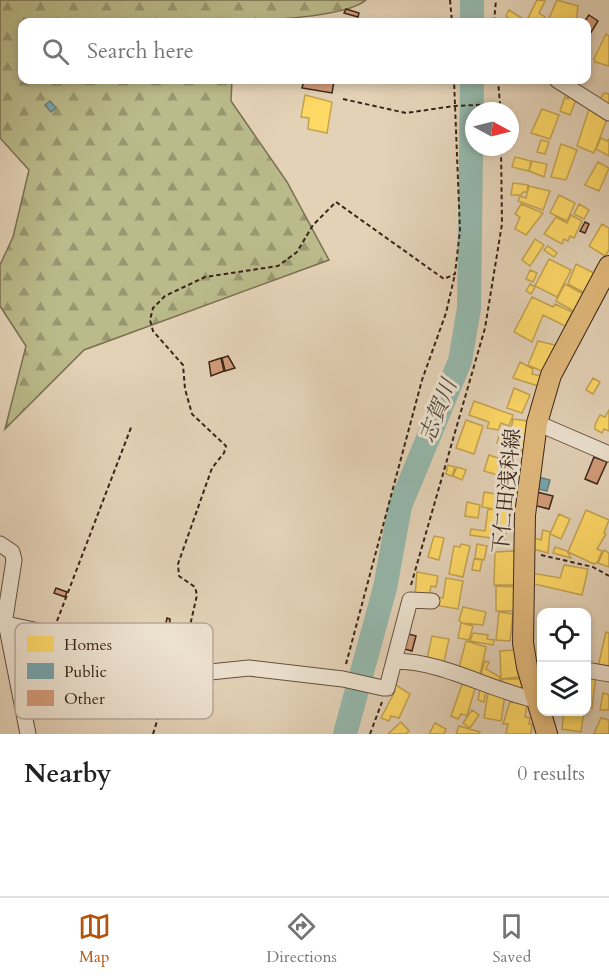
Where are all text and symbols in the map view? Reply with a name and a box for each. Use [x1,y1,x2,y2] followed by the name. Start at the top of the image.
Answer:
[18,18,591,84] search box
[39,35,72,68] icon: search
[87,36,194,66] text: Search here
[465,102,519,156] north arrow
[412,373,465,447] water label: 志賀川
[486,427,528,555] street label: 下仁田浅科線
[537,608,591,716] map controls
[537,608,591,662] button: locate
[15,623,213,719] legend
[64,634,112,656] text: Homes
[64,661,107,683] text: Public
[537,662,591,716] button: layers
[64,688,105,710] text: Other
[24,756,112,791] text: Nearby
[517,760,585,787] text: 0 results
[78,910,111,968] tab: Map
[266,910,337,968] tab: Directions
[492,910,531,968] tab: Saved

